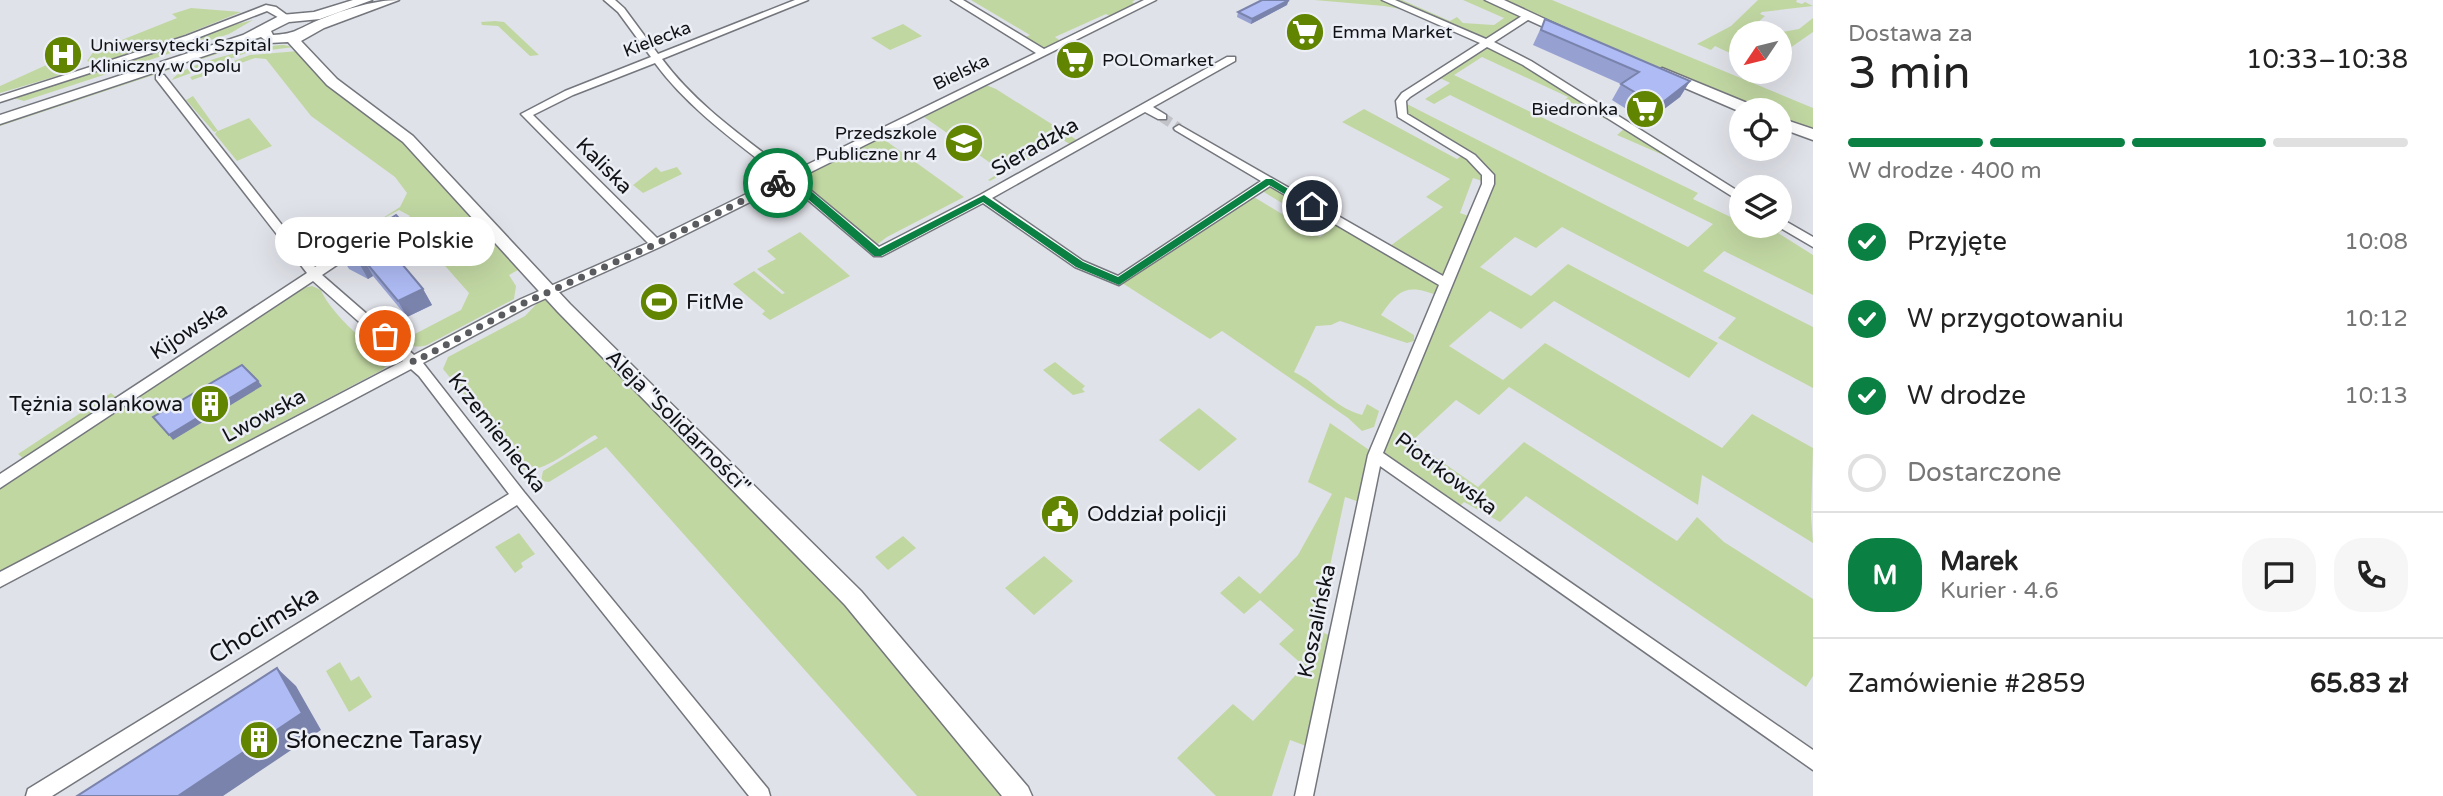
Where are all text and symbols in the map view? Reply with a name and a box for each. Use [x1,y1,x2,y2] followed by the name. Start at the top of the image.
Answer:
[1284,11,1326,53] supermarket icon: Emma Market
[620,16,694,62] street label: Kielecka
[1848,20,1973,48] text: Dostawa za
[1332,21,1452,43] place label: Emma Market
[1729,21,1792,84] north arrow
[1729,21,1792,238] map controls
[42,34,84,76] hospital icon: Uniwersytecki Szpital Kliniczny w Opolu
[90,34,271,77] place label: Uniwersytecki Szpital Kliniczny w Opolu
[1054,39,1096,81] supermarket icon: POLOmarket
[2246,44,2408,75] text: 10:33–10:38
[1848,46,1971,101] text: 3 min
[929,49,993,95] street label: Bielska
[1102,49,1214,71] place label: POLOmarket
[1624,88,1666,130] supermarket icon: Biedronka
[1531,98,1618,120] place label: Biedronka
[1729,98,1792,161] button: locate
[987,112,1083,182] street label: Sieradzka
[816,122,937,165] place label: Przedszkole Publiczne nr 4
[943,122,985,164] school or university icon: Przedszkole Publiczne nr 4
[571,133,637,199] street label: Kaliska
[743,148,813,218] courier
[1848,157,2042,185] text: W drodze · 400 m
[759,164,797,202] icon: bike
[1729,175,1792,238] button: layers
[1282,176,1342,236] pin
[1293,187,1331,225] icon: home
[275,217,495,266] callout: Drogerie Polskie
[1848,223,1886,261] icon: check
[1907,226,2007,257] text: Przyjęte
[296,227,474,255] text: Drogerie Polskie
[2344,228,2408,256] text: 10:08
[638,281,680,323] sports icon: FitMe
[686,290,744,315] place label: FitMe
[146,297,232,365] street label: Kijowska
[1848,300,1886,338] icon: check
[1907,303,2124,334] text: W przygotowaniu
[2344,305,2408,333] text: 10:12
[355,306,415,366] pin
[366,317,404,355] icon: bag
[601,345,755,499] street label: Aleja "Solidarności"
[443,368,551,498] street label: Krzemieniecka
[1848,377,1886,415] icon: check
[1907,380,2026,411] text: W drodze
[2344,382,2408,410] text: 10:13
[189,383,231,425] building icon: Tężnia solankowa
[218,384,310,448] street label: Lwowska
[9,392,183,417] place label: Tężnia solankowa
[1390,427,1502,521] street label: Piotrkowska
[1907,457,2062,488] text: Dostarczone
[1039,493,1081,535] public building icon: Oddział policji
[1087,502,1227,527] place label: Oddział policji
[2242,538,2316,612] button: chat
[2334,538,2408,612] button: phone
[1940,546,2018,577] text: Marek
[1872,560,1898,591] text: M
[1293,562,1341,680] street label: Koszalińska
[1940,577,2059,605] text: Kurier · 4.6
[204,580,324,670] street label: Chocimska
[1848,668,2085,699] text: Zamówienie #2859
[2310,668,2408,699] text: 65.83 zł
[238,719,280,761] building icon: Słoneczne Tarasy
[286,726,482,755] place label: Słoneczne Tarasy

